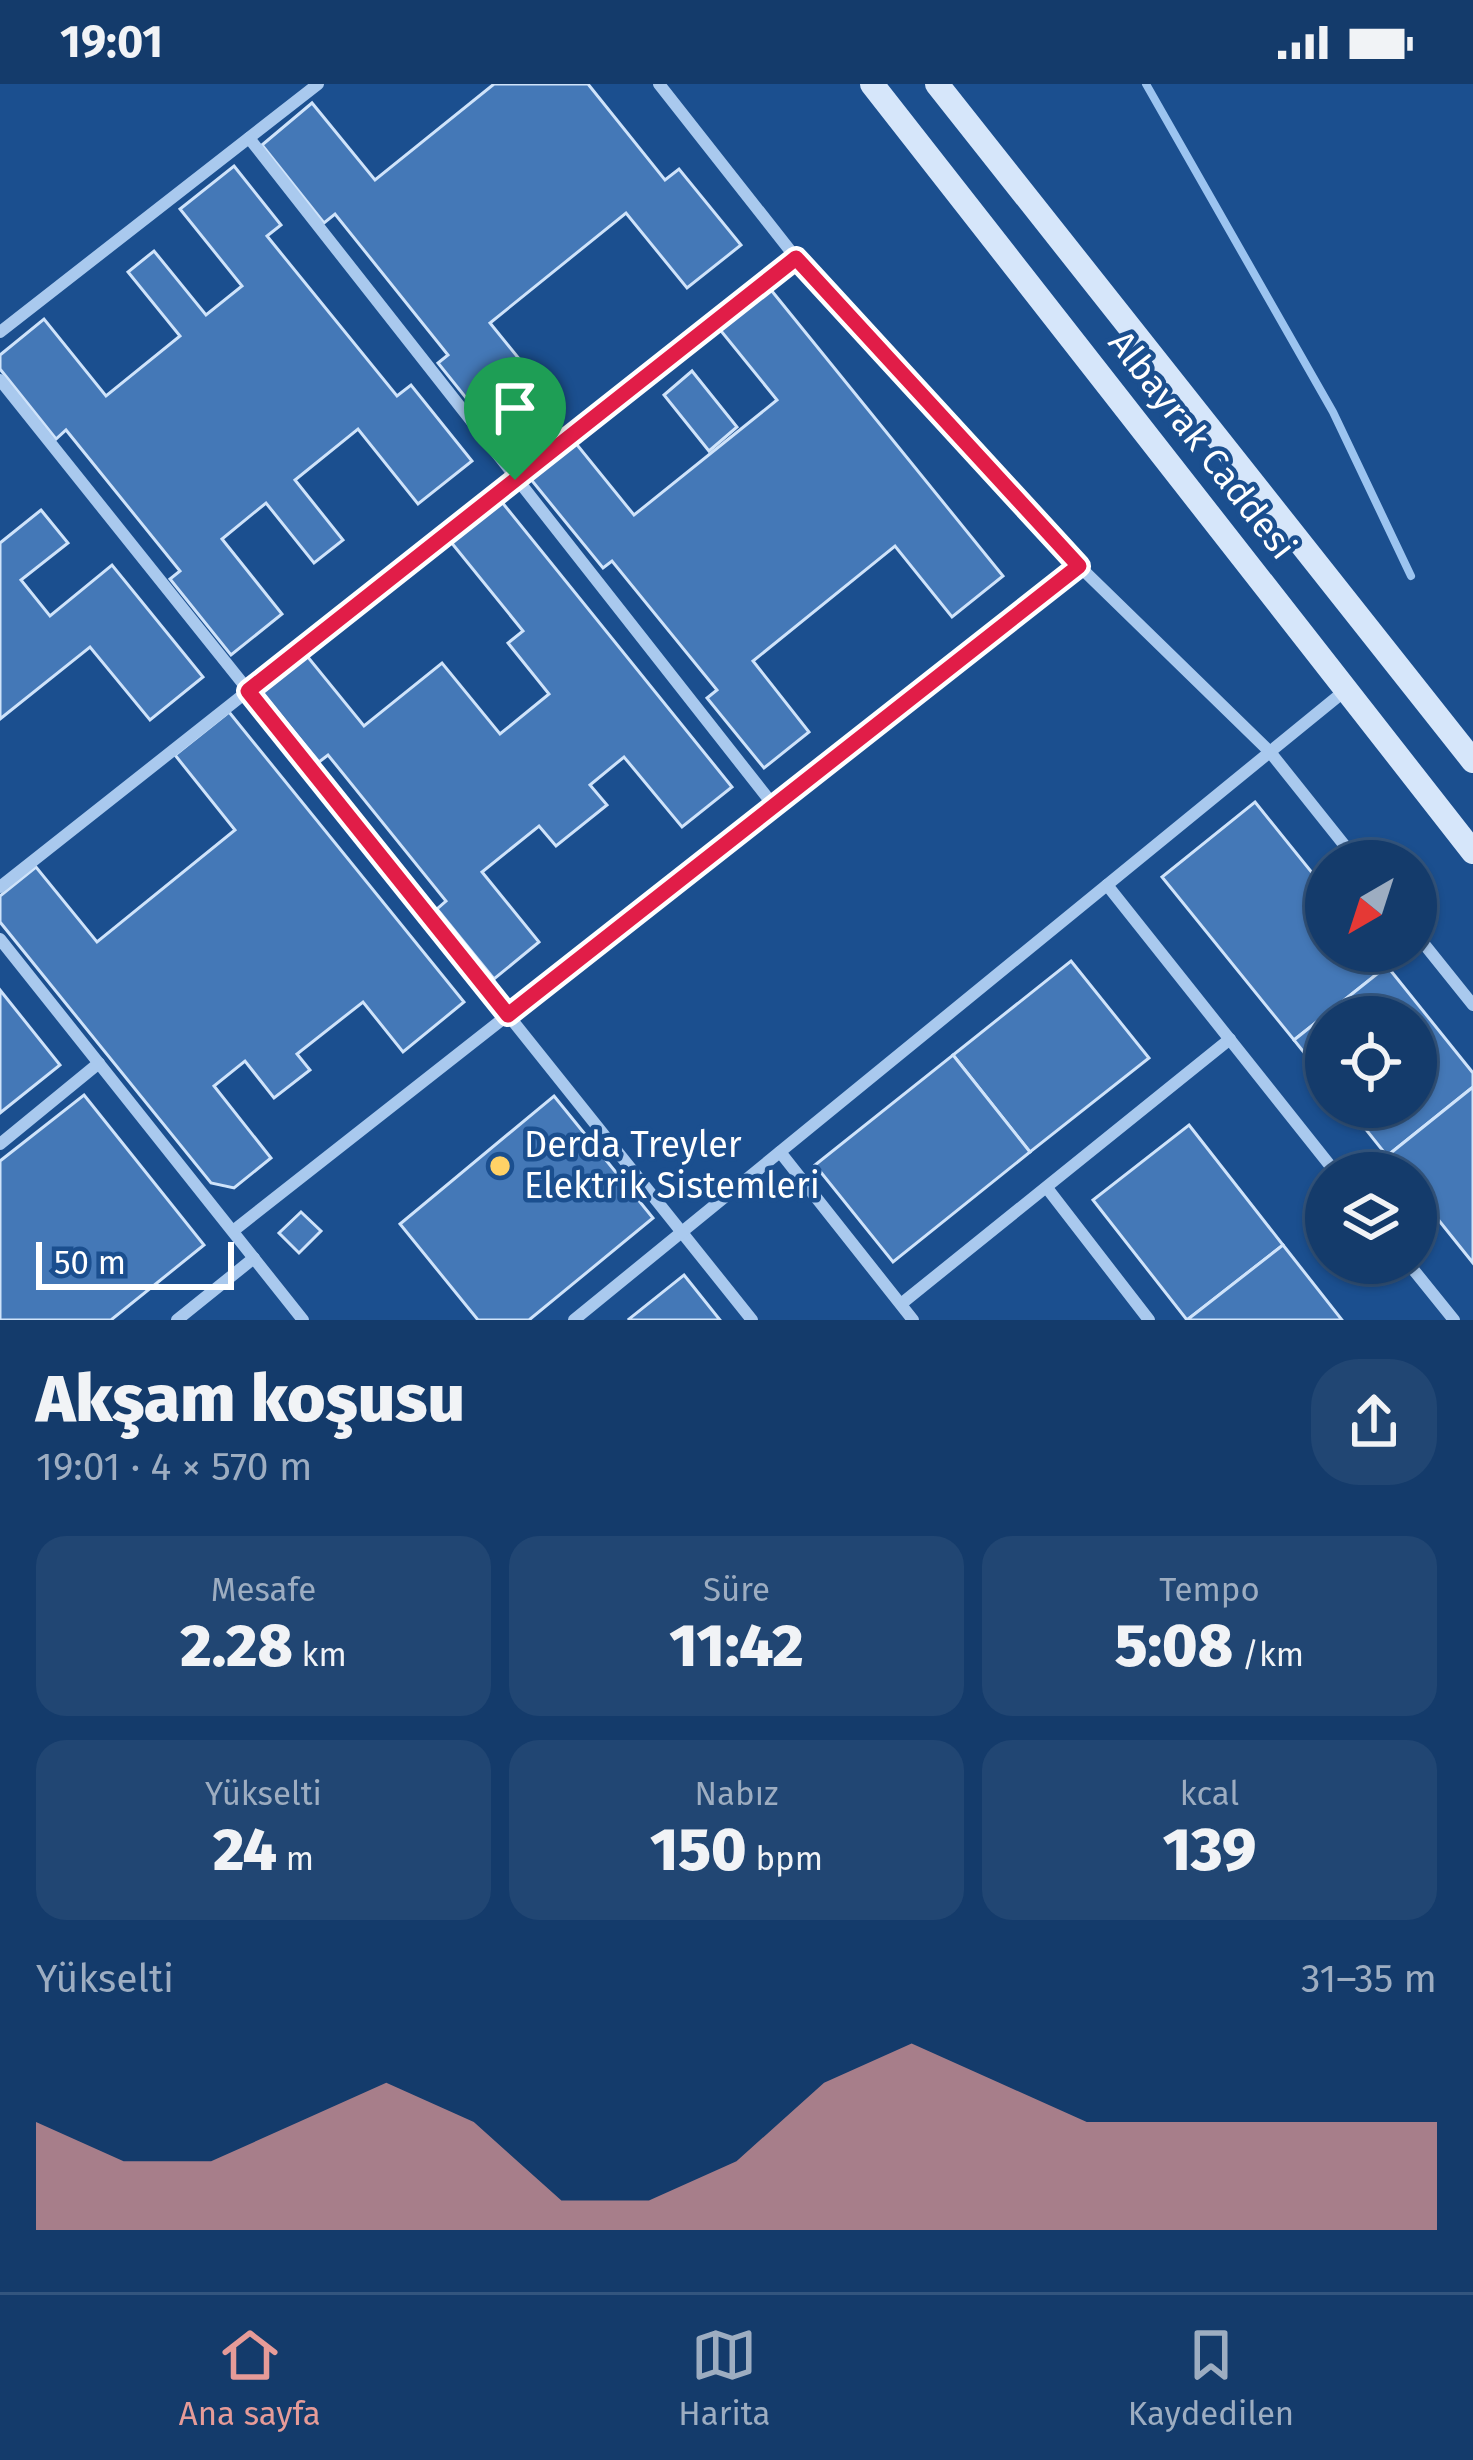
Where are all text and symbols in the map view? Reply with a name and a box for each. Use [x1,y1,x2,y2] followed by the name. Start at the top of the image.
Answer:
[60,15,163,69] text: 19:01
[1099,322,1305,568] street label: Albayrak Caddesi
[464,357,566,480] pin
[482,375,548,441] icon: arrive
[1305,840,1437,972] north arrow
[1305,840,1437,1284] map controls
[1305,996,1437,1128] button: locate
[524,1123,820,1208] place label: Derda Treyler Elektrik Sistemleri
[1305,1152,1437,1284] button: layers
[487,1153,513,1179] marker: Derda Treyler Elektrik Sistemleri
[36,1236,234,1289] scale bar
[54,1243,126,1283] text: 50 m
[36,1359,465,1438] text: Akşam koşusu
[1311,1359,1437,1485] button: share
[36,1444,312,1490] text: 19:01 · 4 × 570 m
[211,1570,316,1610] text: Mesafe
[703,1570,770,1610] text: Süre
[1159,1570,1260,1610] text: Tempo
[180,1610,293,1682] text: 2.28
[669,1610,804,1682] text: 11:42
[1115,1610,1233,1682] text: 5:08
[293,1635,347,1675] text: km
[1233,1635,1304,1675] text: /km
[205,1774,322,1814] text: Yükselti
[695,1774,778,1814] text: Nabız
[1180,1774,1239,1814] text: kcal
[213,1814,277,1886] text: 24
[650,1814,747,1886] text: 150
[1163,1814,1256,1886] text: 139
[277,1839,314,1879] text: m
[747,1839,823,1879] text: bpm
[36,1956,174,2002] text: Yükselti
[1301,1956,1437,2002] text: 31–35 m
[179,2322,321,2434] tab: Ana sayfa
[678,2322,770,2434] tab: Harita
[1128,2322,1294,2434] tab: Kaydedilen

